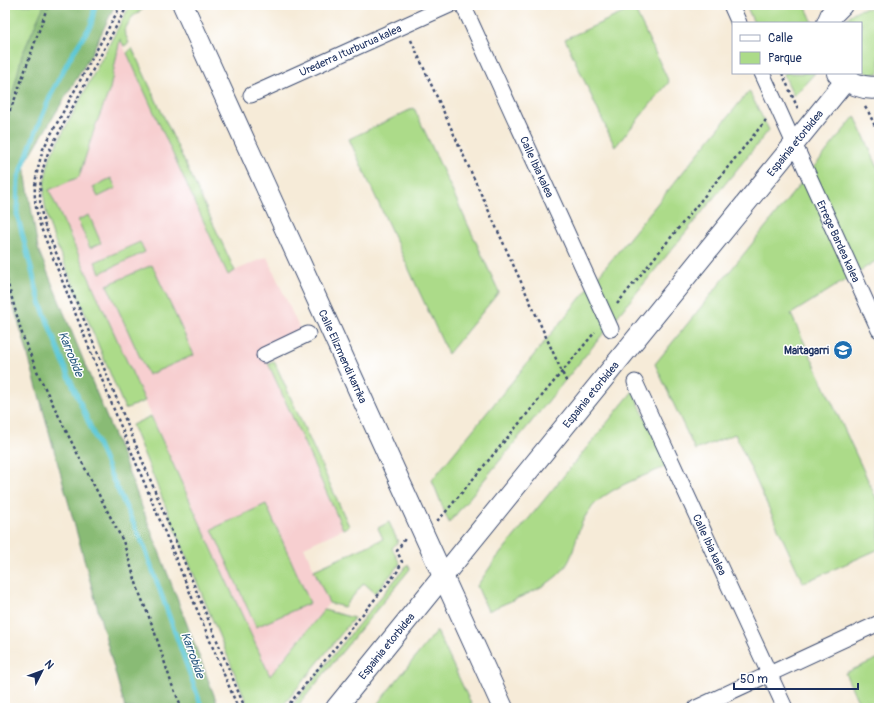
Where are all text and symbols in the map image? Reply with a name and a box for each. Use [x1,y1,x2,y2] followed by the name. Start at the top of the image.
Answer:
[297,22,404,79] street label: Urederra Iturburua kalea
[732,22,862,74] legend
[768,31,793,46] text: Calle
[768,51,802,66] text: Parque
[765,107,826,179] street label: Espainia etorbidea
[517,134,556,200] street label: Calle Ibia kalea
[814,198,862,284] street label: Errege Bardea kalea
[316,308,369,405] street label: Calle Elizmendi karrika
[55,329,87,380] water label: Karrobide
[832,339,854,361] school or university icon: Maitagarri
[784,344,829,357] place label: Maitagarri
[560,359,622,431] street label: Espainia etorbidea
[690,512,729,577] street label: Calle Ibia kalea
[356,610,418,682] street label: Espainia etorbidea
[177,630,208,681] water label: Karrobide
[22,651,62,691] north arrow
[42,658,57,672] text: N
[734,665,858,691] scale bar
[740,672,768,687] text: 50 m

